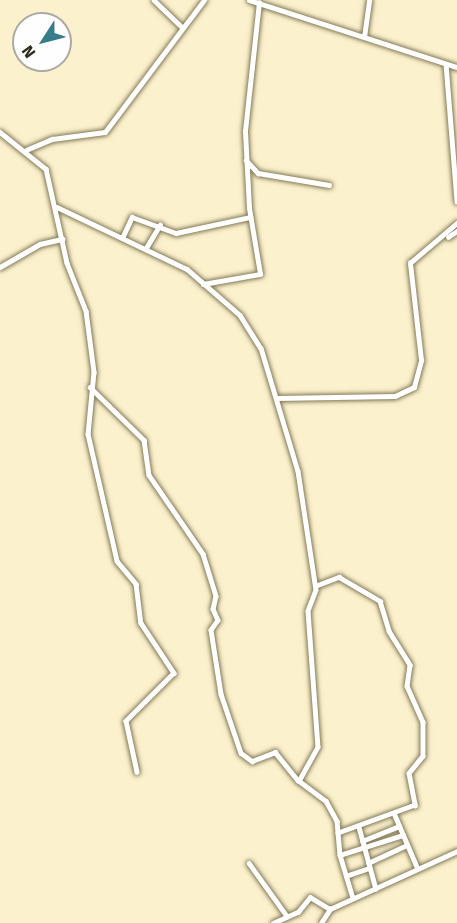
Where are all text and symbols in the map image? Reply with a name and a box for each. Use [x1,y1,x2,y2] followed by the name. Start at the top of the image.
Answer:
[12,12,72,72] north arrow
[18,42,39,62] text: N

